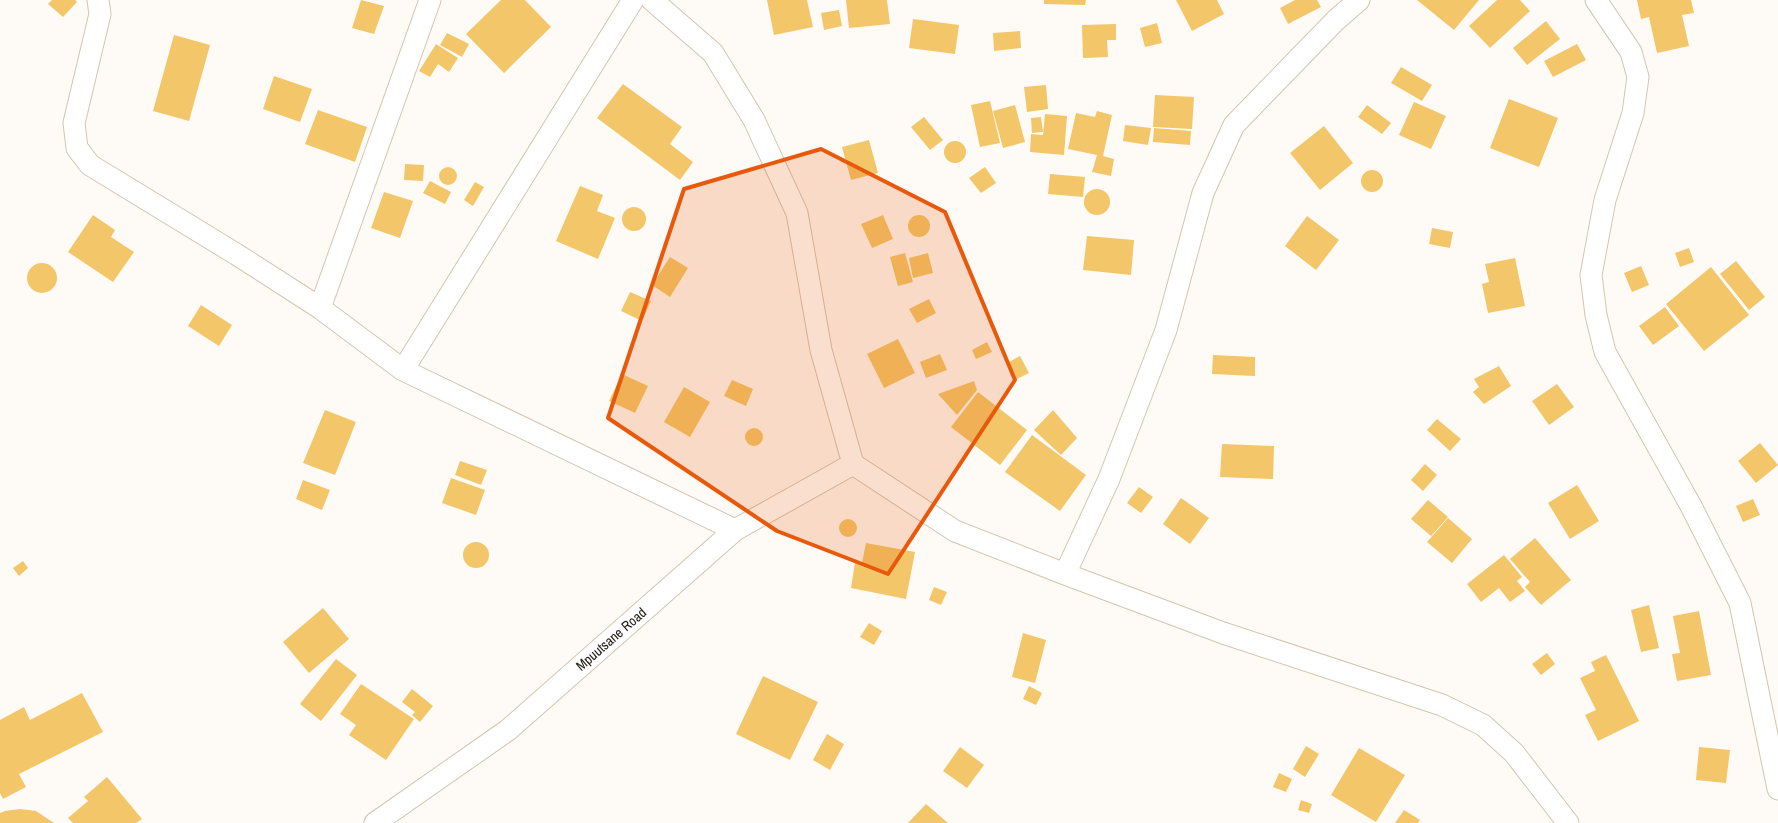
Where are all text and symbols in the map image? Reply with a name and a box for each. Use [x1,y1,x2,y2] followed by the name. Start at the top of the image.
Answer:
[572,604,650,674] street label: Mpuutsane Road

